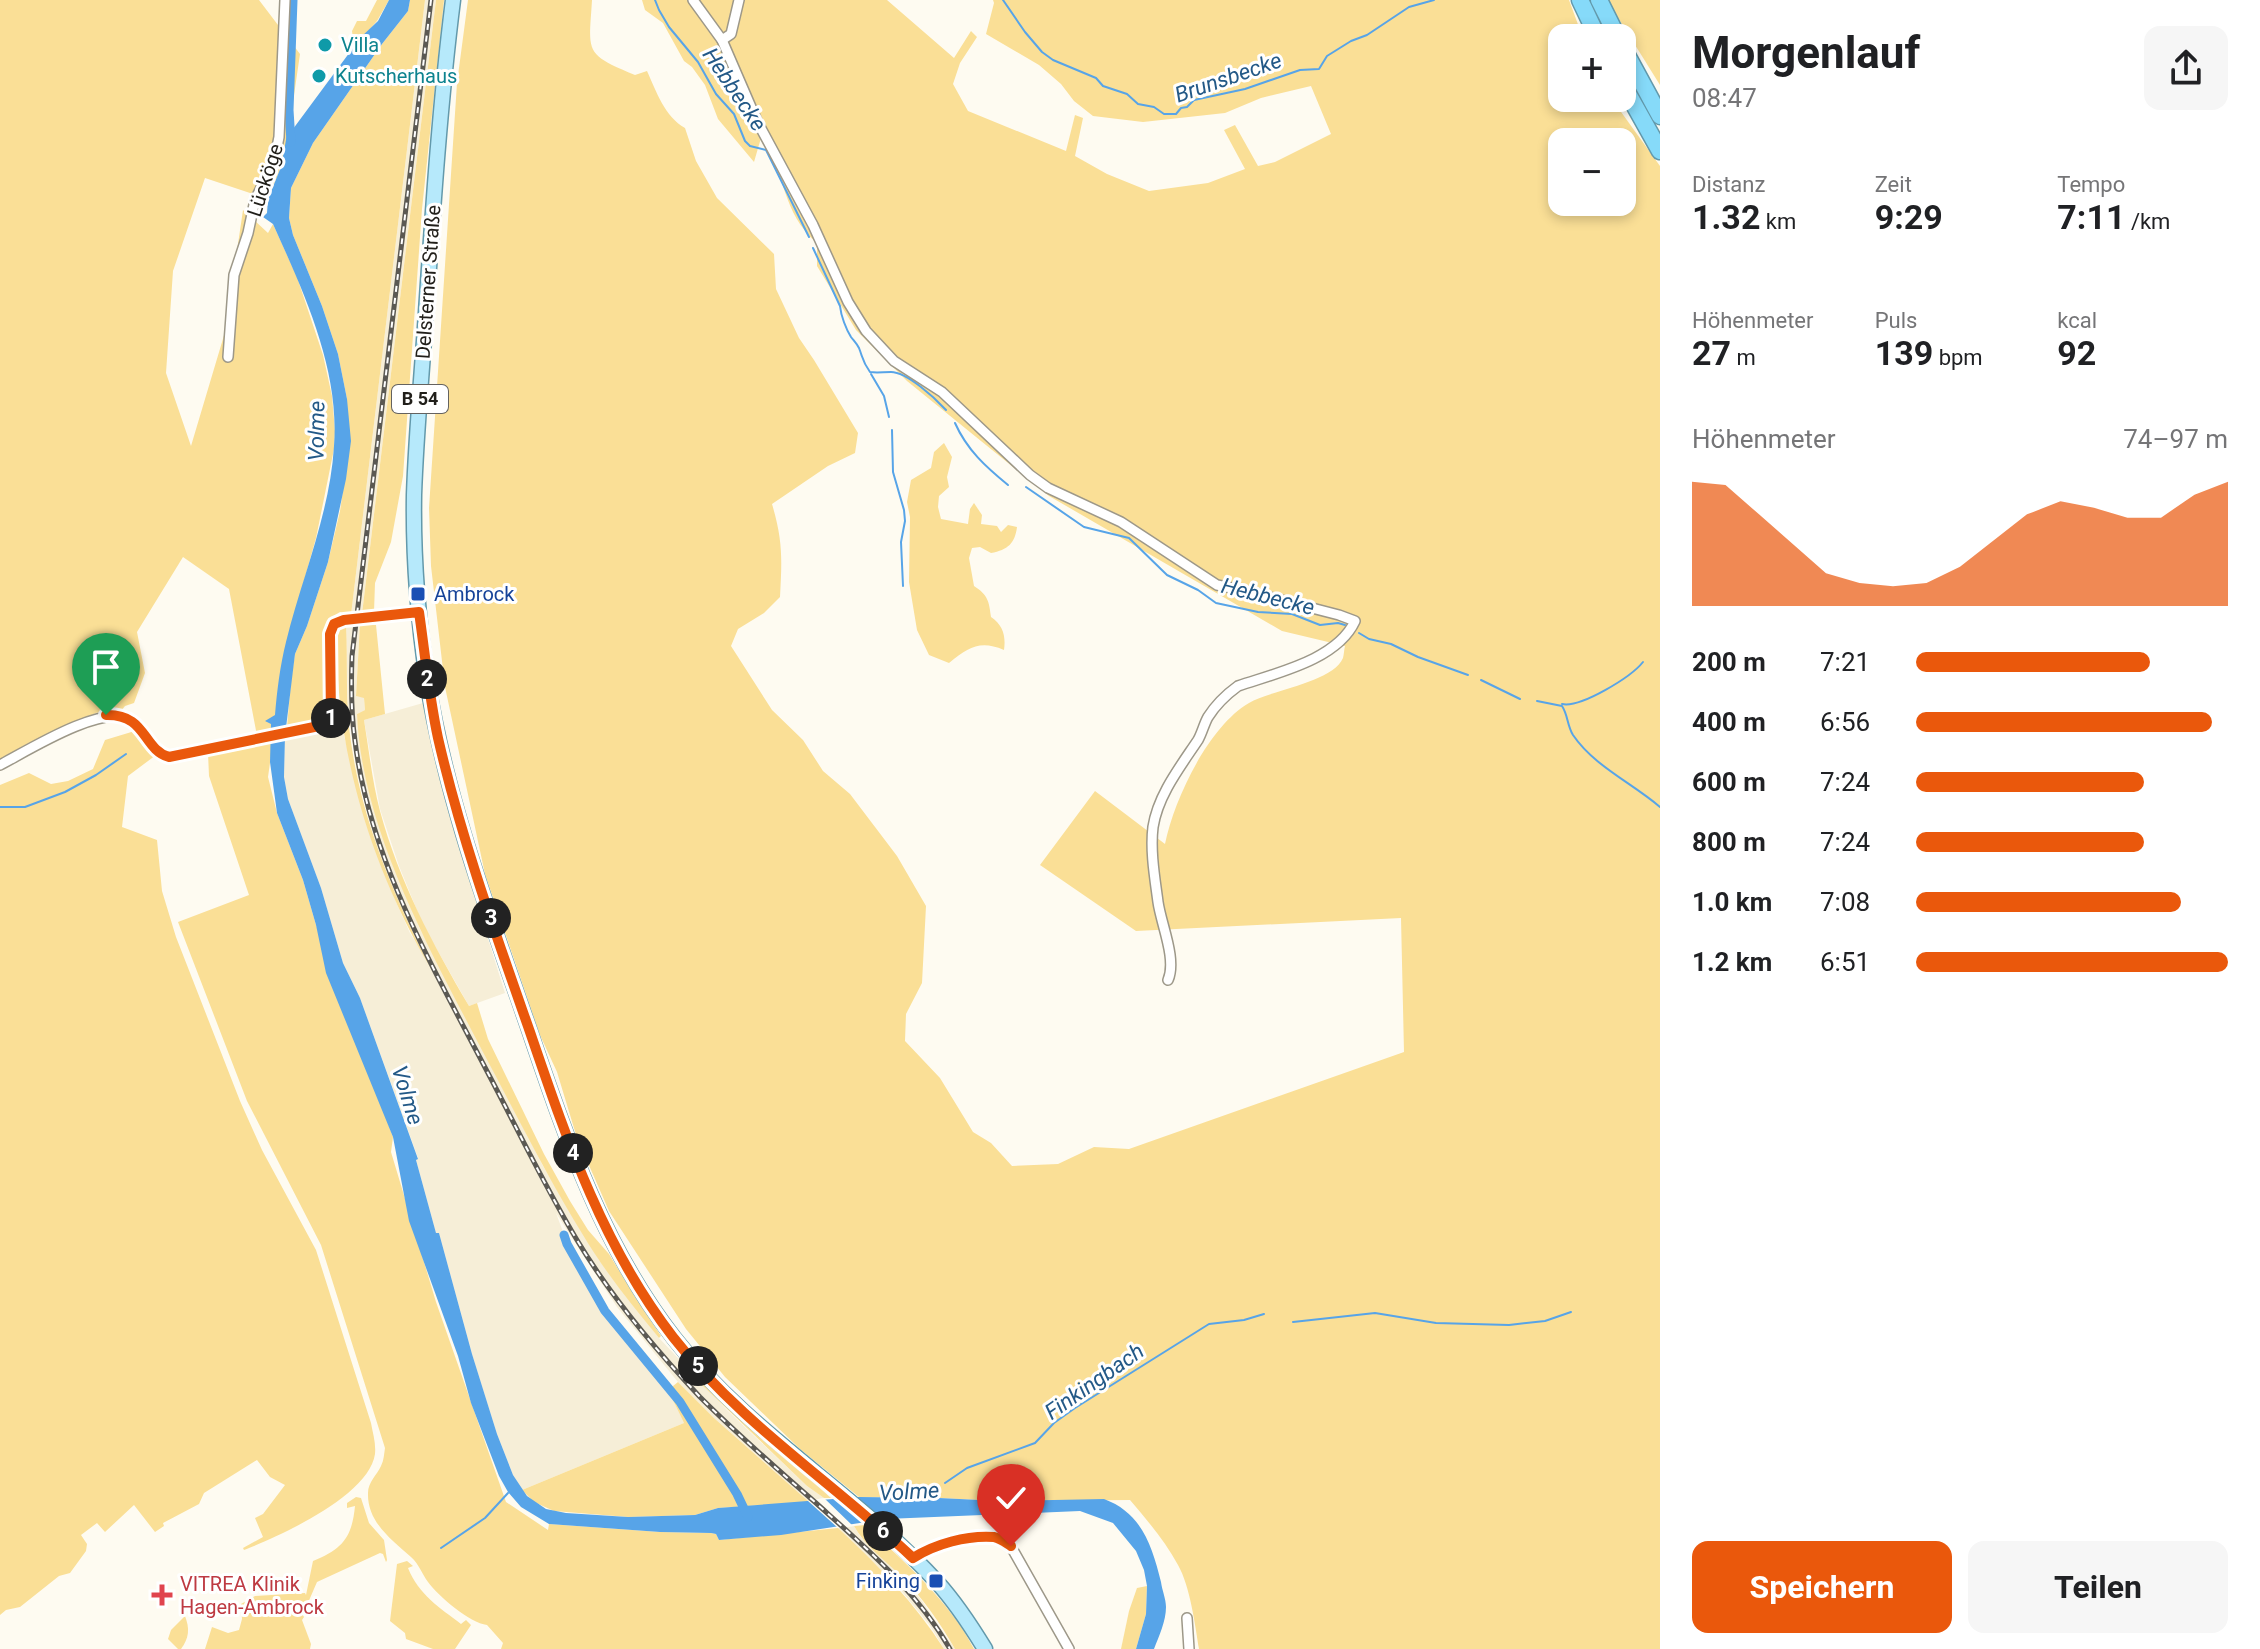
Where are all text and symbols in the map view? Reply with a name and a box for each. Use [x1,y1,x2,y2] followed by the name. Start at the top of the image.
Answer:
[1548,24,1636,216] map controls
[1548,24,1636,112] button: +
[2144,26,2228,110] button: share
[1692,27,1920,79] text: Morgenlauf
[341,33,379,57] place label: Villa
[316,36,334,54] marker: Villa
[698,43,771,136] water label: Hebbecke
[1171,48,1285,107] water label: Brunsbecke
[335,64,457,88] place label: Kutscherhaus
[310,67,328,85] marker: Kutscherhaus
[1692,83,1757,113] text: 08:47
[1548,128,1636,216] button: −
[242,141,288,219] street label: Lücköge
[1692,172,1765,197] text: Distanz
[1875,172,1912,197] text: Zeit
[2057,172,2125,197] text: Tempo
[1692,197,1760,237] text: 1.32
[1875,197,1943,237] text: 9:29
[2057,197,2125,237] text: 7:11
[411,204,445,360] street label: Delsterner Straße
[1760,209,1796,234] text: km
[2125,209,2170,234] text: /km
[1692,308,1813,333] text: Höhenmeter
[1875,308,1917,333] text: Puls
[2057,308,2097,333] text: kcal
[1692,333,1731,373] text: 27
[1875,333,1933,373] text: 139
[2057,333,2096,373] text: 92
[1731,345,1756,370] text: m
[1933,345,1983,370] text: bpm
[392,385,448,413] road number: B 54
[303,401,330,461] water label: Volme
[1692,424,1836,454] text: Höhenmeter
[2123,424,2228,454] text: 74–97 m
[1219,573,1317,620] water label: Hebbecke
[434,582,515,606] place label: Ambrock
[409,585,427,603] marker: Ambrock
[72,633,140,715] pin
[84,645,128,689] icon: arrive
[1692,647,1766,677] text: 200 m
[1820,647,1870,677] text: 7:21
[407,659,447,699] pin: 2
[421,666,433,691] text: 2
[311,698,351,738] pin: 1
[325,705,337,730] text: 1
[1692,707,1766,737] text: 400 m
[1820,707,1870,737] text: 6:56
[1692,767,1766,797] text: 600 m
[1820,767,1870,797] text: 7:24
[1692,827,1766,857] text: 800 m
[1820,827,1870,857] text: 7:24
[1692,887,1772,917] text: 1.0 km
[1820,887,1870,917] text: 7:08
[471,898,511,938] pin: 3
[485,905,497,930] text: 3
[1692,947,1772,977] text: 1.2 km
[1820,947,1870,977] text: 6:51
[387,1063,428,1128] water label: Volme
[553,1133,593,1173] pin: 4
[567,1140,579,1165] text: 4
[1040,1338,1149,1425] water label: Finkingbach
[678,1346,718,1386] pin: 5
[692,1353,704,1378] text: 5
[977,1464,1045,1546] pin
[989,1476,1033,1520] icon: check
[878,1477,940,1506] water label: Volme
[863,1511,903,1551] pin: 6
[877,1518,889,1543] text: 6
[1692,1541,1952,1633] button: Speichern
[1968,1541,2228,1633] button: Teilen
[856,1569,920,1593] place label: Finking
[180,1572,325,1619] place label: VITREA Klinik Hagen-Ambrock
[927,1572,945,1590] marker: Finking
[151,1584,173,1606] marker: VITREA Klinik Hagen-Ambrock

